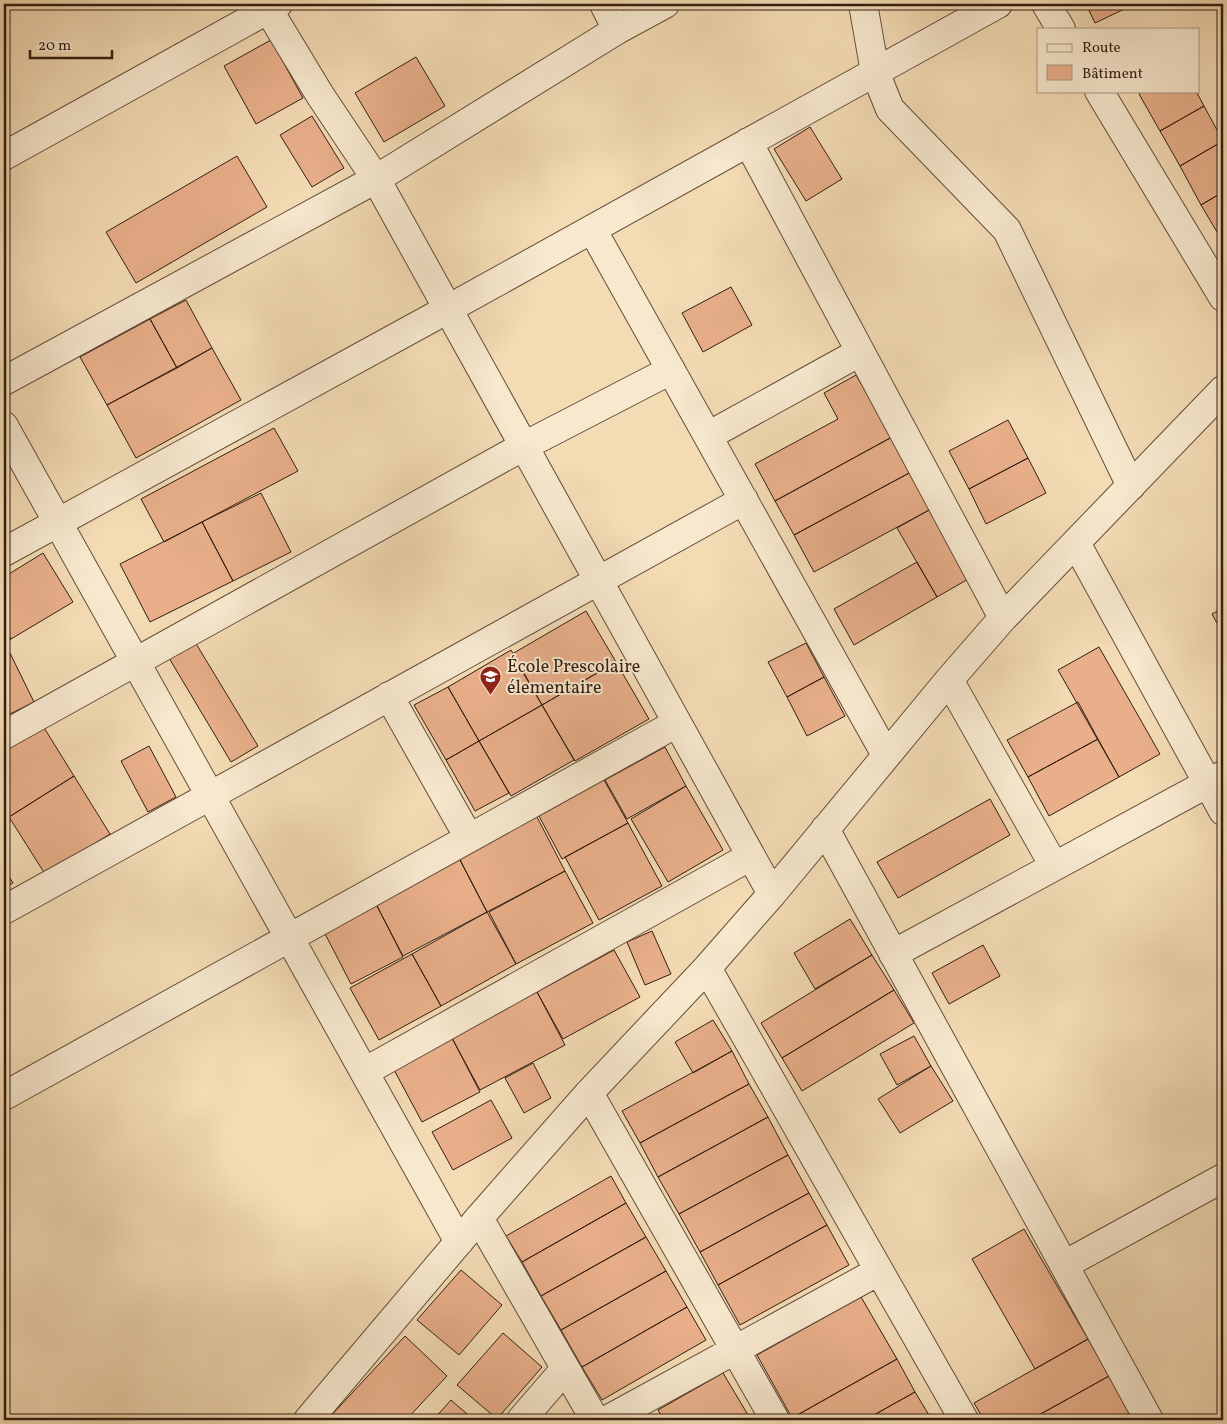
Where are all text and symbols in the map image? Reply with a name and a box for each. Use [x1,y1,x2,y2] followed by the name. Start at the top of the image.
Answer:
[30,28,112,60] scale bar
[1037,28,1200,92] legend
[38,36,71,57] text: 20 m
[1082,38,1121,59] text: Route
[1082,64,1143,85] text: Bâtiment
[507,655,640,701] place label: École Prescolaire élementaire
[479,664,503,695] school or university icon: École Prescolaire élementaire

